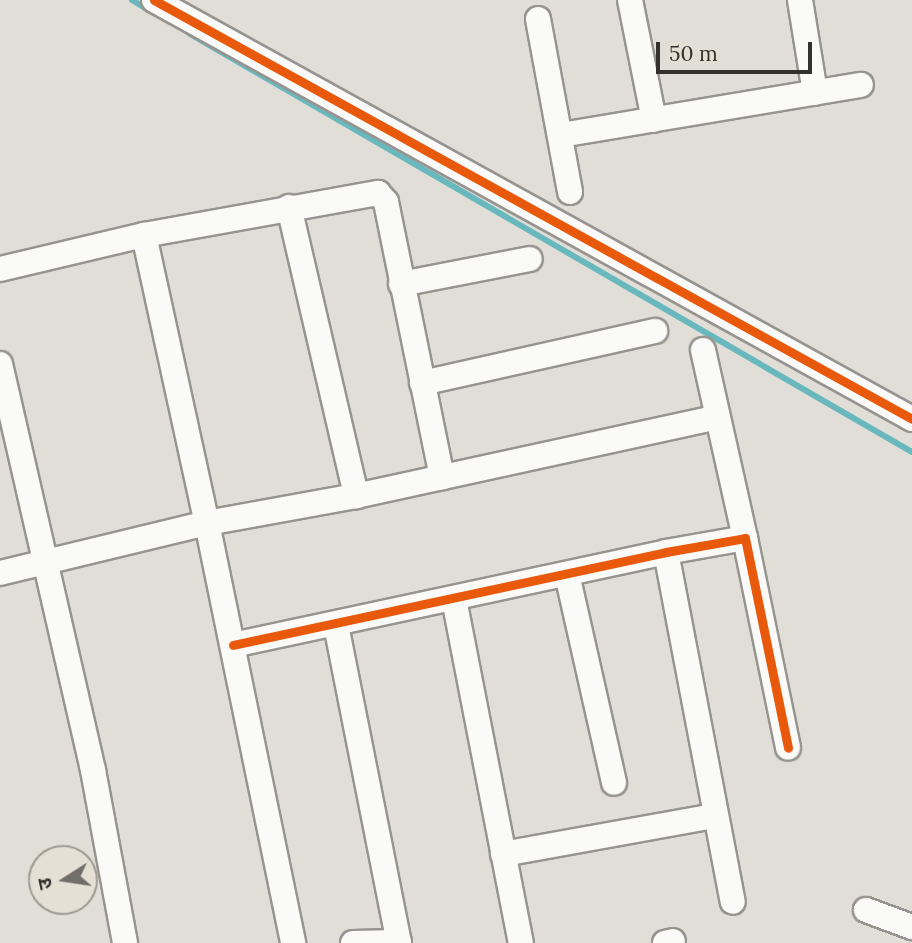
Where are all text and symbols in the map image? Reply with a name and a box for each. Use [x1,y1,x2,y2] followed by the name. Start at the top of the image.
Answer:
[660,28,816,72] scale bar
[669,40,718,67] text: 50 m
[28,845,98,915] north arrow
[32,876,57,892] text: उ

